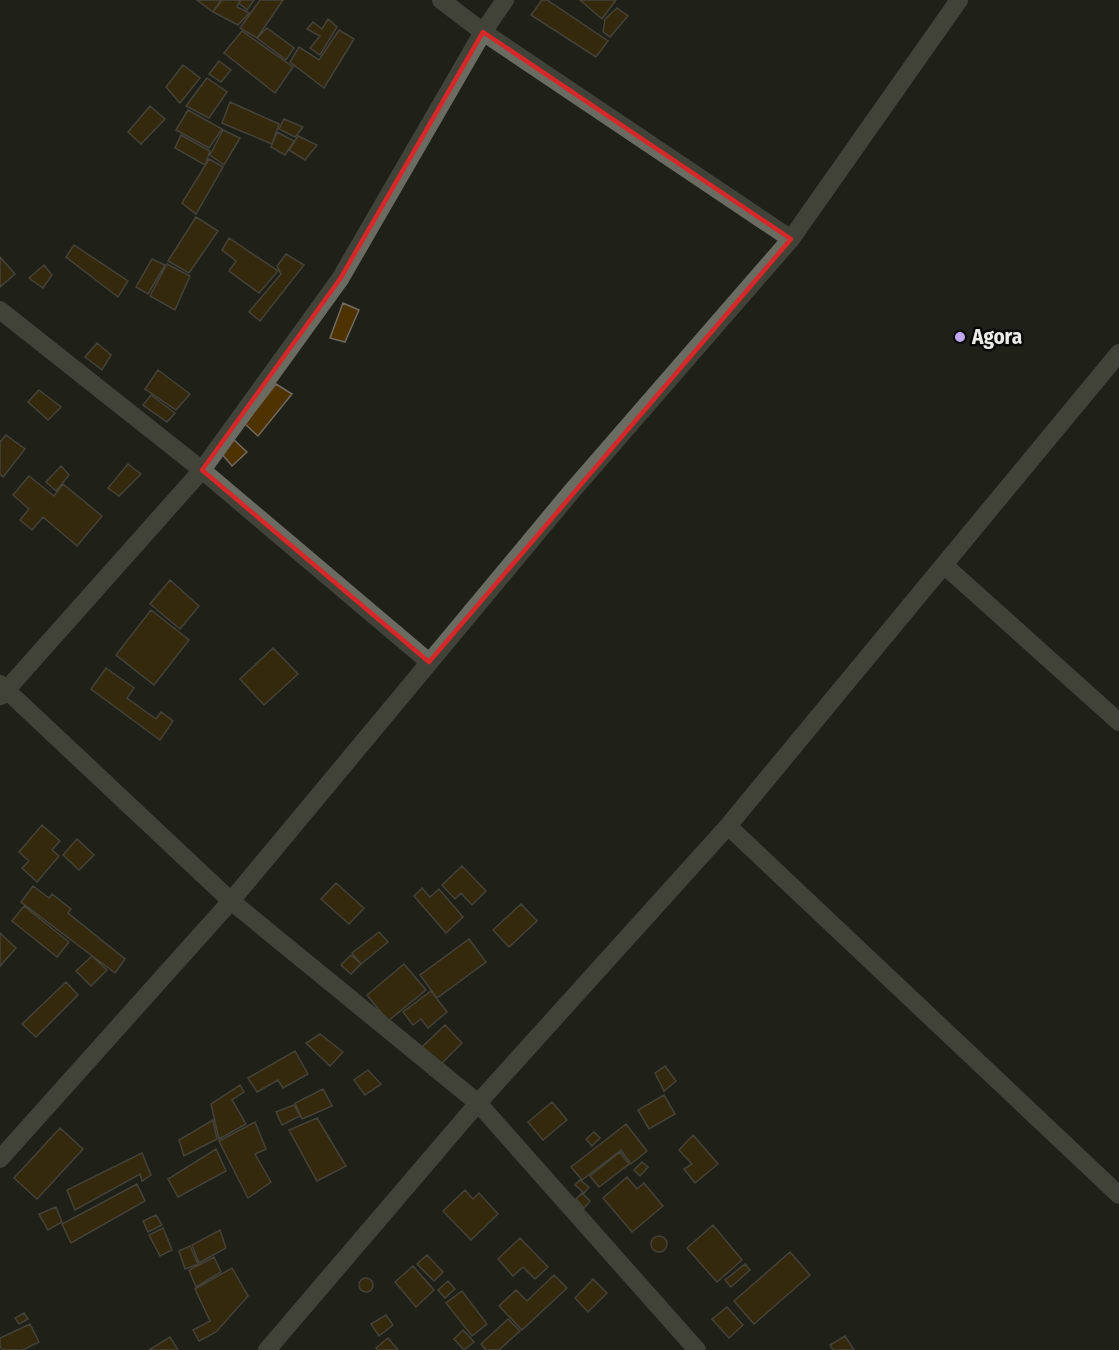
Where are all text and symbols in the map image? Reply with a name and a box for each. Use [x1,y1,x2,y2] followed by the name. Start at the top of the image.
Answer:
[971,324,1022,350] place label: Agora
[953,330,967,344] marker: Agora

